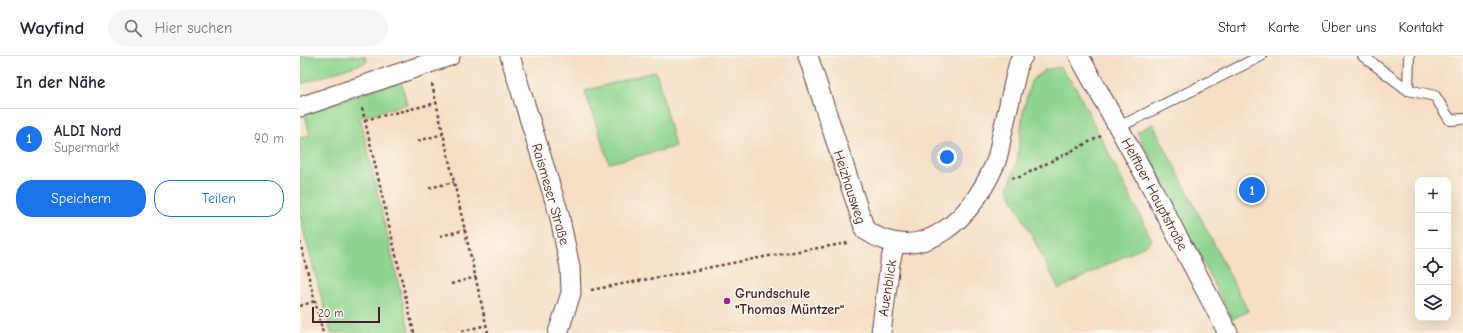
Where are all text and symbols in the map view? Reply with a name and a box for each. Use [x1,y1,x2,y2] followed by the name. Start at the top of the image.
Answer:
[108,10,388,46] search box
[20,17,84,39] text: Wayfind
[122,17,144,39] icon: search
[154,19,232,37] text: Hier suchen
[1218,19,1246,36] text: Start
[1268,19,1299,36] text: Karte
[1321,19,1376,36] text: Über uns
[1398,19,1443,36] text: Kontakt
[16,73,105,92] text: In der Nähe
[54,122,121,140] text: ALDI Nord
[26,131,32,146] text: 1
[254,131,284,146] text: 90 m
[1118,135,1191,253] street label: Helftaer Hauptstraße
[54,140,119,155] text: Supermarkt
[528,141,573,247] street label: Raismeser Straße
[937,147,957,167] your location
[830,148,869,226] street label: Heizhausweg
[1239,175,1265,205] pin: 1
[1415,177,1451,321] map controls
[1415,177,1451,213] button: +
[16,180,146,217] button: Speichern
[154,180,284,217] button: Teilen
[1415,213,1451,249] button: −
[1415,249,1451,285] button: locate
[875,258,900,318] street label: Auenblick
[735,285,844,318] place label: Grundschule "Thomas Müntzer"
[1415,285,1451,321] button: layers
[722,296,732,306] marker: Grundschule "Thomas Müntzer"
[312,305,380,324] scale bar
[318,307,343,320] text: 20 m

